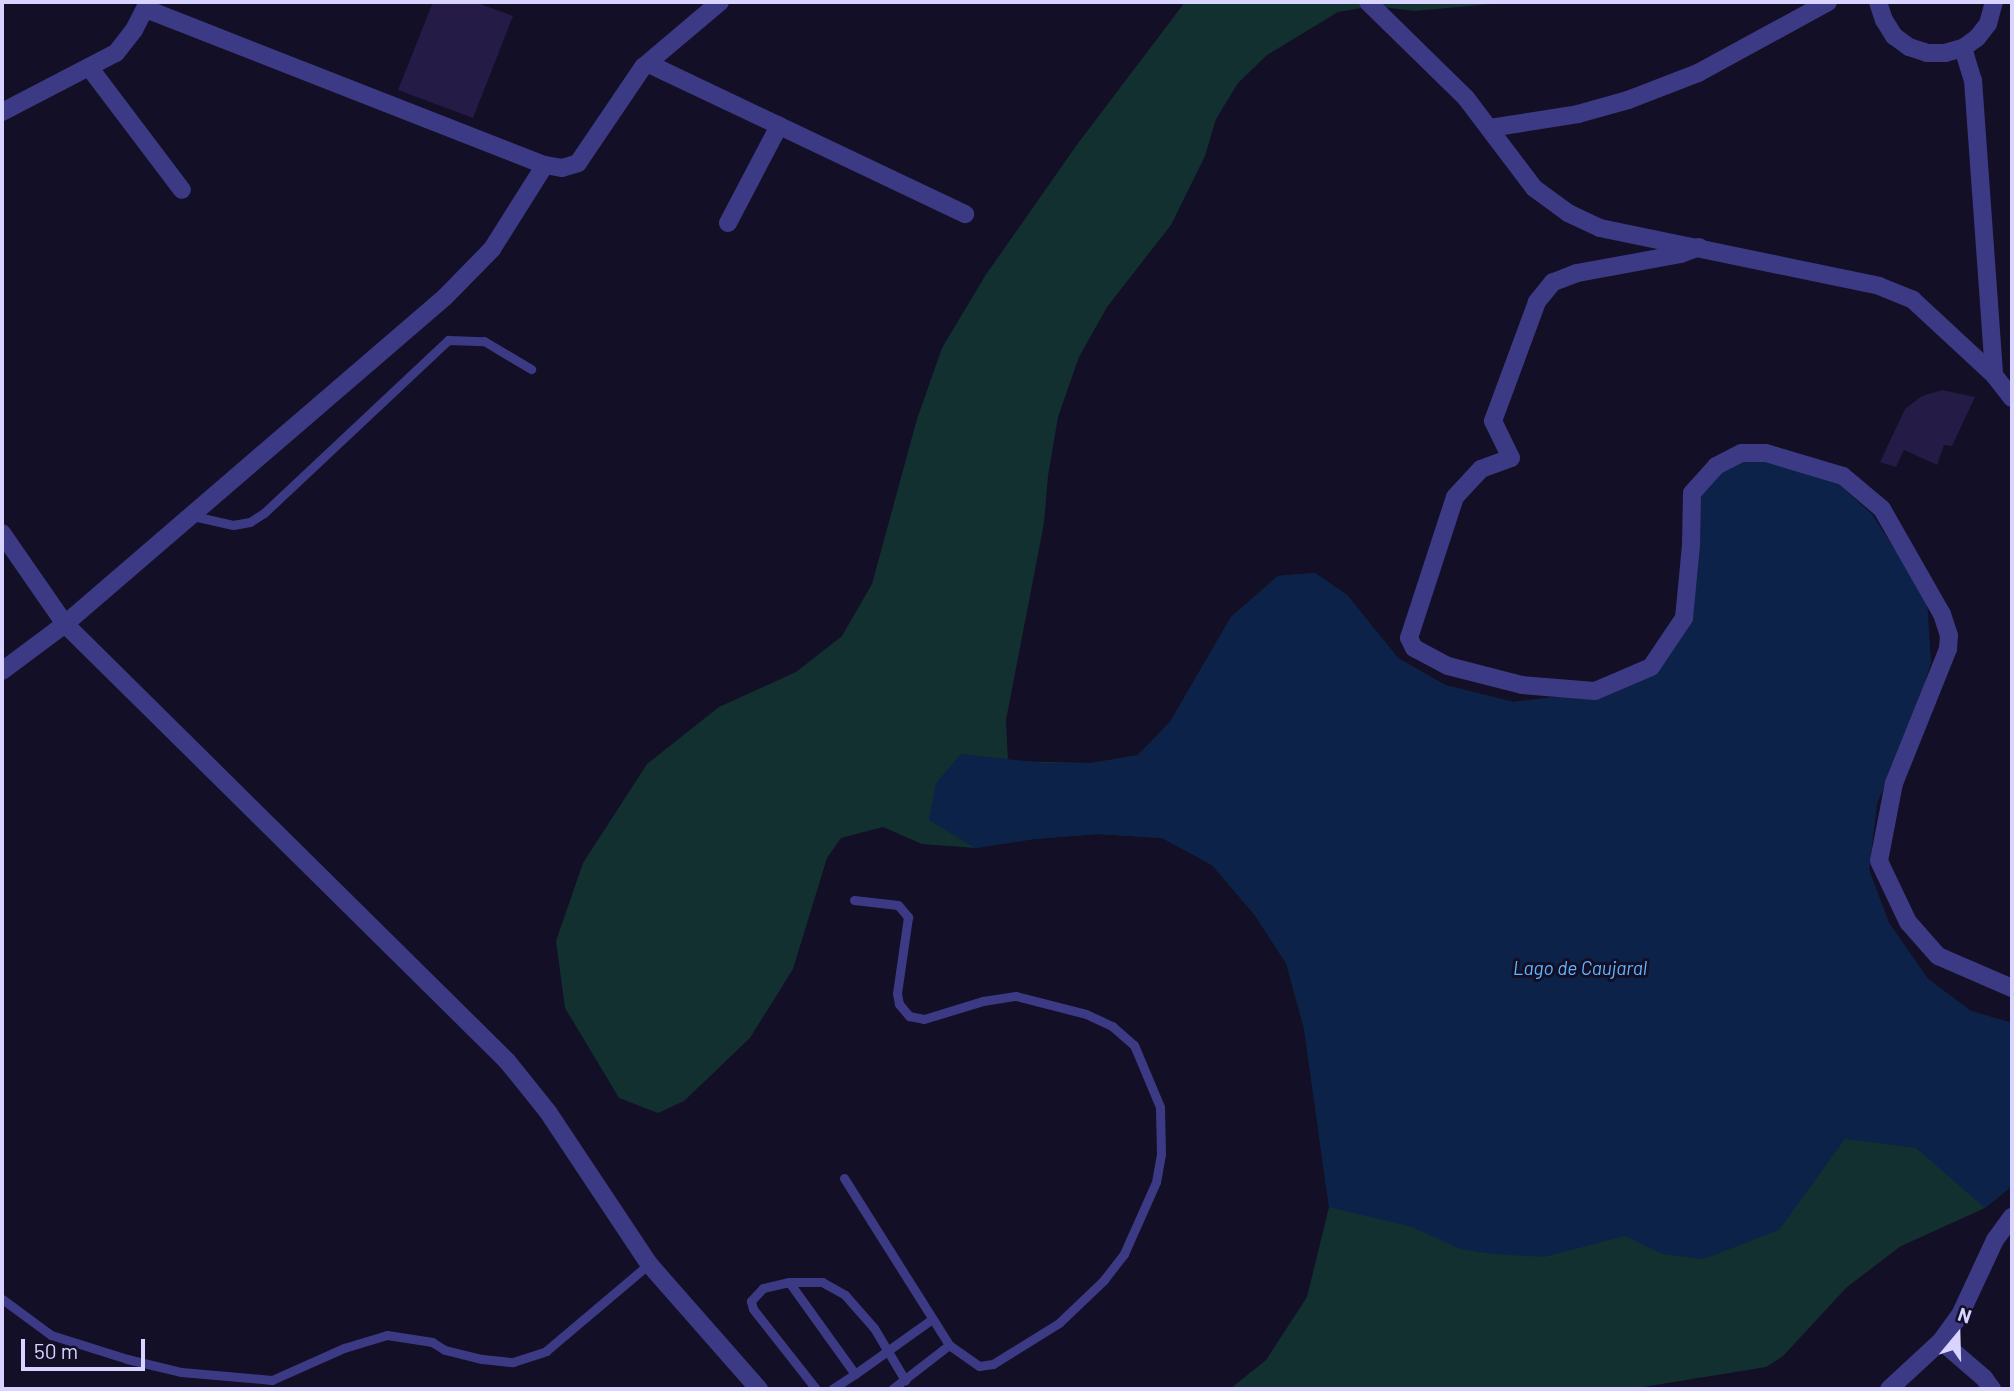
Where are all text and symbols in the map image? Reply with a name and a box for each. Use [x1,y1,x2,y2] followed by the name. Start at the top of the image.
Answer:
[1513,957,1647,979] water label: Lago de Caujaral
[1923,1300,1993,1370] north arrow
[1955,1302,1975,1328] text: N
[24,1324,149,1368] scale bar
[34,1338,78,1363] text: 50 m

